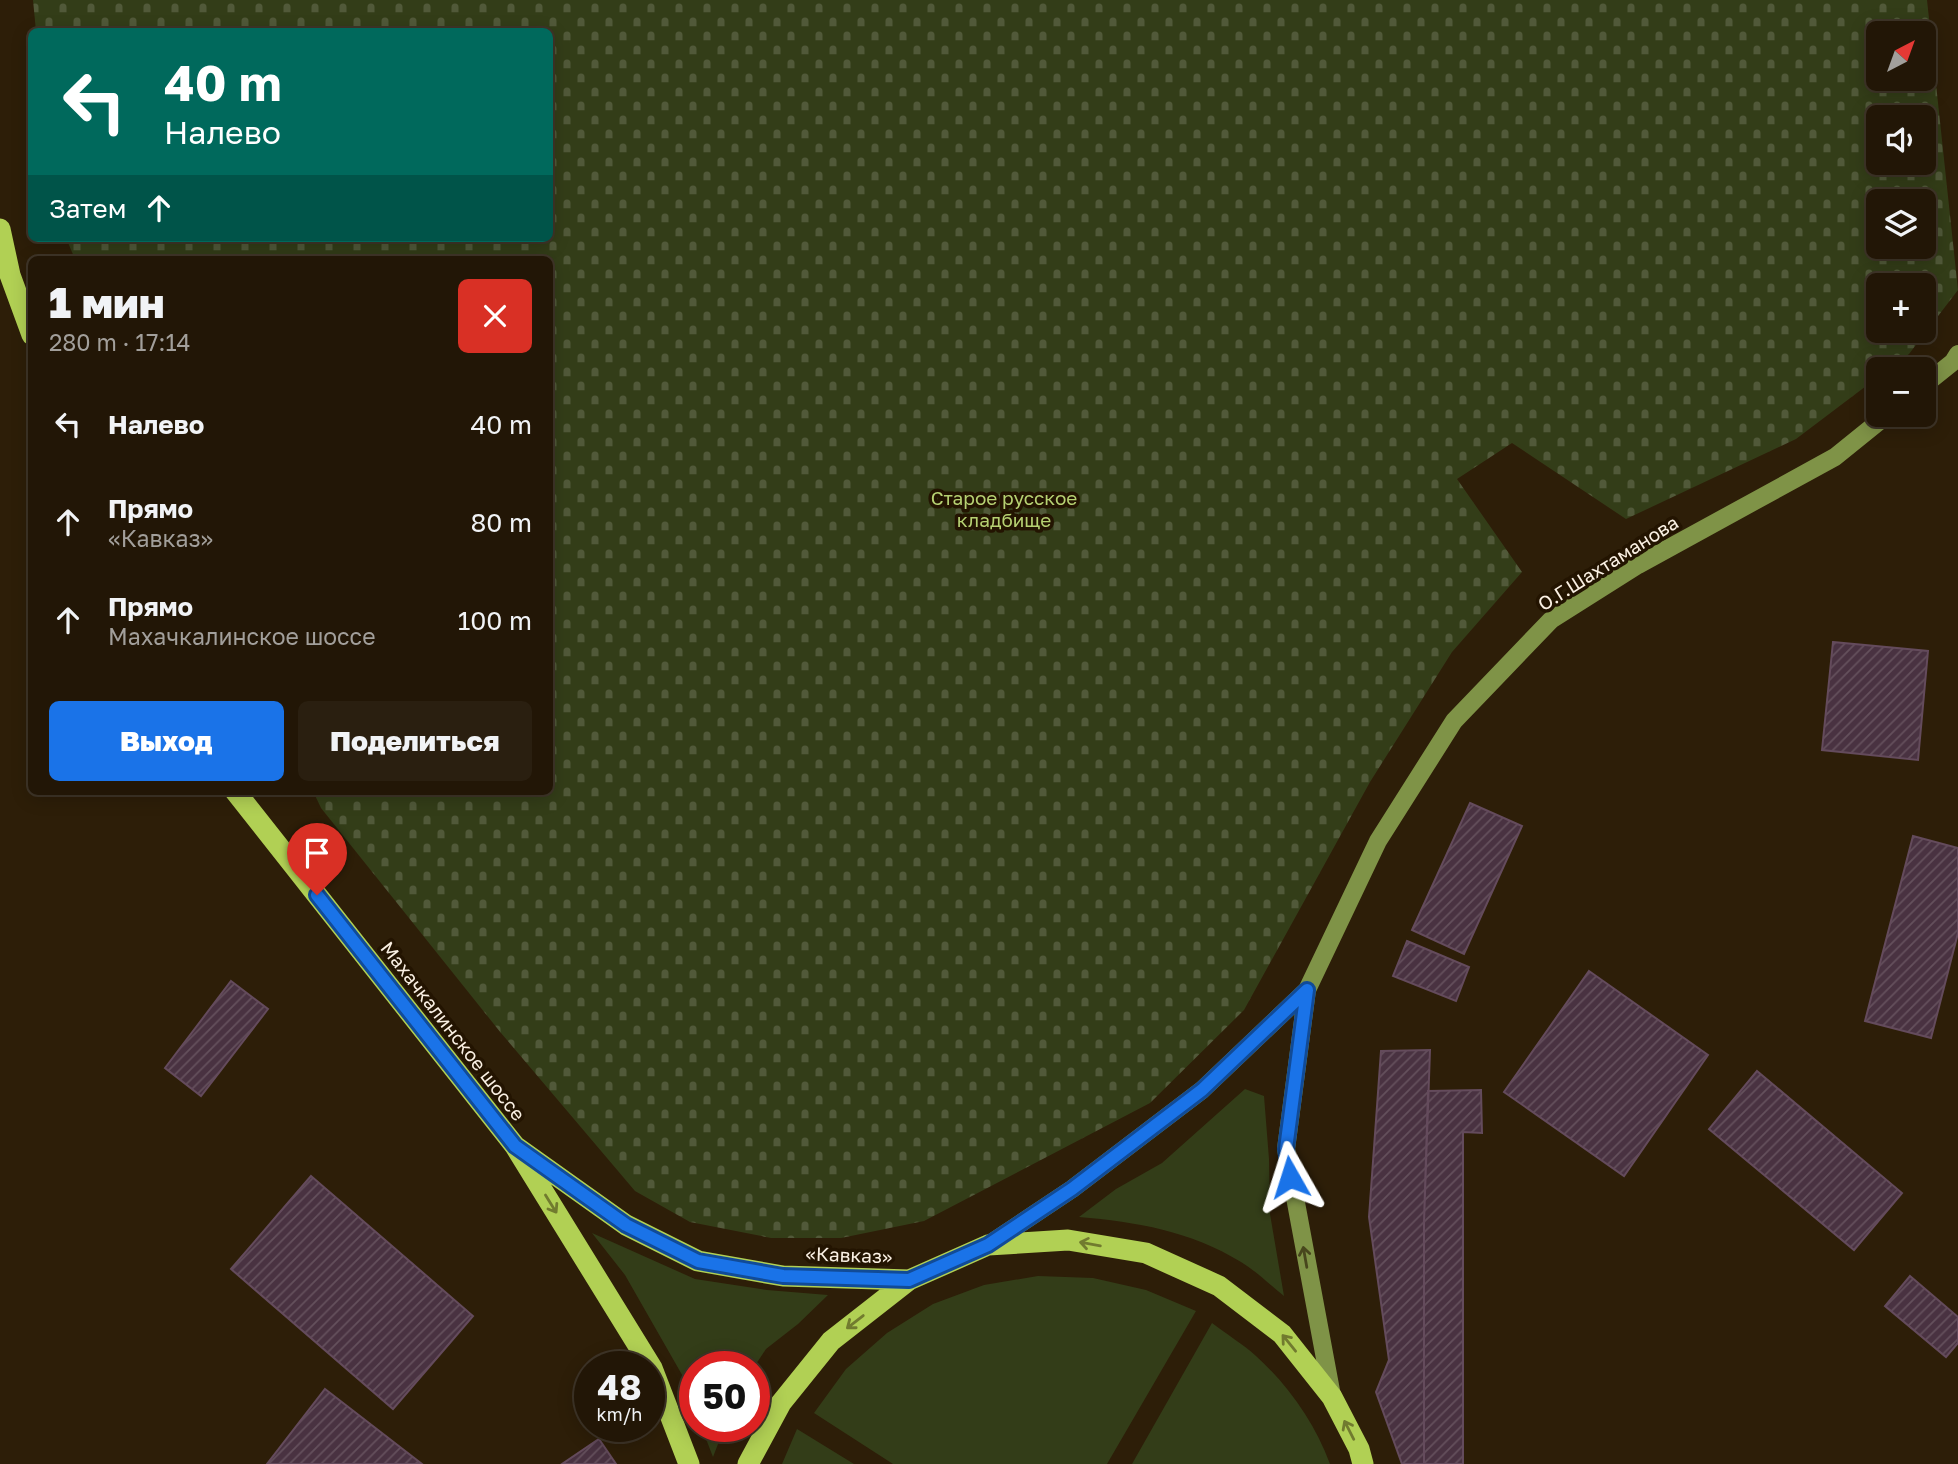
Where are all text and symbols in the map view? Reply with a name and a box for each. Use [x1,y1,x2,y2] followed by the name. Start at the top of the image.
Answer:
[1866,21,1936,91] north arrow
[1866,21,1936,427] map controls
[164,53,282,112] text: 40 m
[49,56,140,147] icon: left
[1866,105,1936,175] button: sound
[164,113,281,151] text: Налево
[140,189,178,227] icon: ahead
[1866,189,1936,259] button: layers
[49,193,126,224] text: Затем
[1866,273,1936,343] button: +
[49,277,165,327] text: 1 мин
[458,279,532,353] button: close
[49,328,191,356] text: 280 m · 17:14
[1866,357,1936,427] button: −
[49,405,87,443] icon: left
[108,409,204,440] text: Налево
[471,409,532,440] text: 40 m
[931,486,1077,531] park label: Старое русское кладбище
[108,493,193,524] text: Прямо
[49,503,87,541] icon: ahead
[471,507,532,538] text: 80 m
[1533,510,1682,615] street label: О.Г.Шахтаманова
[108,524,213,552] text: «Кавказ»
[108,591,193,622] text: Прямо
[49,601,87,639] icon: ahead
[458,605,532,636] text: 100 m
[108,622,376,650] text: Махачкалинское шоссе
[49,701,284,781] button: Выход
[298,701,532,781] button: Поделиться
[287,823,347,895] pin
[298,834,336,872] icon: arrive
[376,937,530,1125] street label: Махачкалинское шоссе
[1253,1140,1327,1214] position arrow
[544,1194,558,1214] one-way arrow
[1079,1236,1102,1250] one-way arrow
[805,1241,893,1268] street label: «Кавказ»
[1298,1246,1311,1269] one-way arrow
[846,1314,865,1329] one-way arrow
[1282,1335,1297,1353] one-way arrow
[679,1351,770,1442] speed limit sign: 50
[597,1366,642,1408] text: 48
[597,1403,642,1425] text: km/h
[1342,1420,1355,1441] one-way arrow

